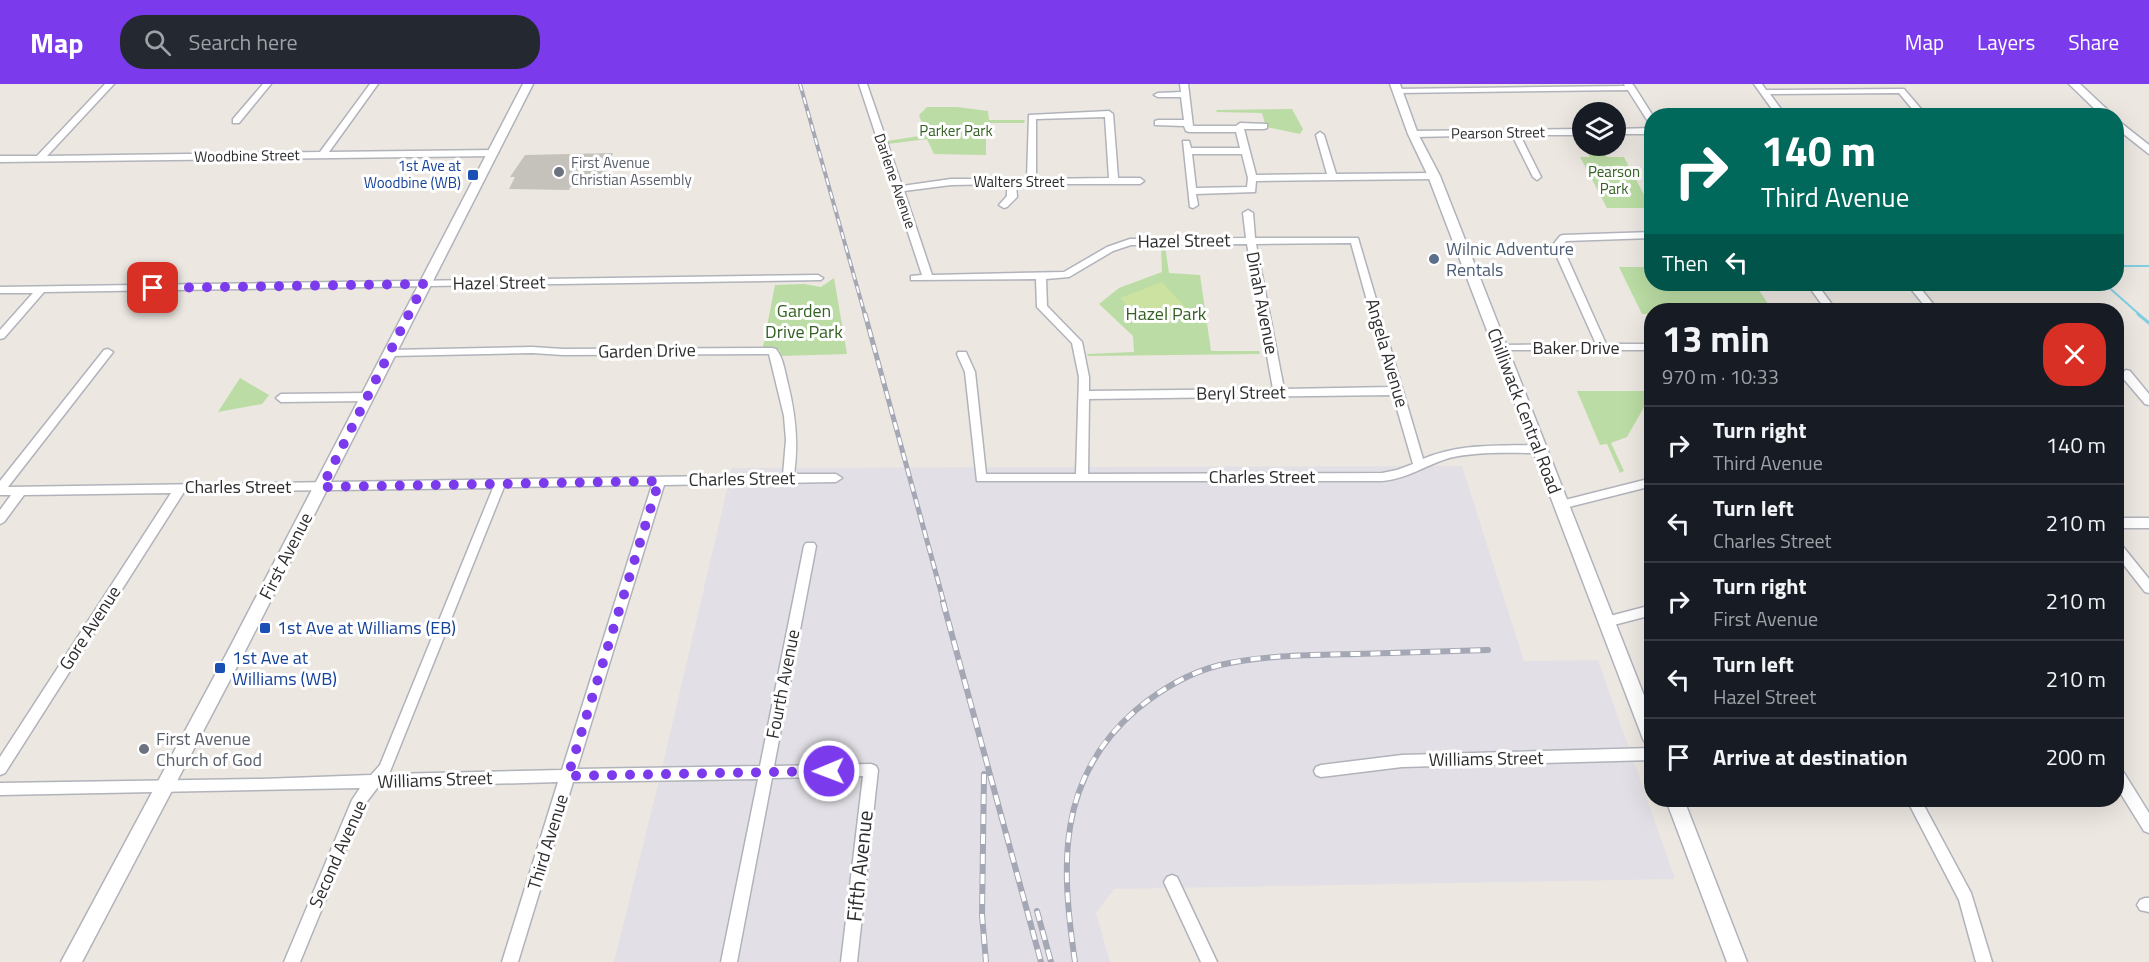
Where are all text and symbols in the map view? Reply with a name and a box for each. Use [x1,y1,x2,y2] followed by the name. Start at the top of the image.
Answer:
[120,15,540,69] search box
[30,21,84,64] text: Map
[189,25,298,59] text: Search here
[141,26,174,59] icon: search
[1905,26,1944,58] text: Map
[1977,26,2035,58] text: Layers
[2068,26,2119,58] text: Share
[1572,102,1626,156] map controls
[1572,102,1626,156] button: layers
[1761,118,1876,182] text: 140 m
[919,119,993,142] park label: Parker Park
[1451,120,1546,145] street label: Pearson Street
[868,130,923,232] street label: Darlene Avenue
[1662,132,1740,210] icon: right
[194,143,301,168] street label: Woodbine Street
[571,151,692,191] place label: First Avenue Christian Assembly
[364,154,462,194] place label: 1st Ave at Woodbine (WB)
[1588,160,1640,200] park label: Pearson Park
[552,165,566,179] marker: First Avenue Christian Assembly
[466,168,480,182] marker: 1st Ave at Woodbine (WB)
[973,170,1065,193] street label: Walters Street
[1761,176,1909,217] text: Third Avenue
[1137,226,1231,255] street label: Hazel Street
[1446,235,1574,283] place label: Wilnic Adventure Rentals
[1662,246,1708,280] text: Then
[1720,246,1753,279] icon: left
[1239,249,1286,357] street label: Dinah Avenue
[1427,252,1441,266] marker: Wilnic Adventure Rentals
[127,262,178,313] pin
[452,268,546,297] street label: Hazel Street
[136,271,169,304] icon: arrive
[1359,295,1416,411] street label: Angela Avenue
[765,297,843,345] park label: Garden Drive Park
[1126,300,1207,327] park label: Hazel Park
[1662,311,1770,366] text: 13 min
[2043,323,2106,386] button: close
[1480,324,1569,498] street label: Chilliwack Central Road
[1532,334,1620,361] street label: Baker Drive
[598,336,696,365] street label: Garden Drive
[1662,361,1779,392] text: 970 m · 10:33
[1196,378,1287,407] street label: Beryl Street
[1713,413,1807,447] text: Turn right
[2046,428,2106,462] text: 140 m
[1662,429,1695,462] icon: right
[1713,447,1823,478] text: Third Avenue
[1209,463,1316,490] street label: Charles Street
[688,464,796,493] street label: Charles Street
[185,473,292,500] street label: Charles Street
[1713,491,1794,525] text: Turn left
[2046,506,2106,540] text: 210 m
[1662,507,1695,540] icon: left
[252,508,319,604] street label: First Avenue
[1713,525,1832,556] text: Charles Street
[1713,569,1807,603] text: Turn right
[52,580,127,675] street label: Gore Avenue
[2046,584,2106,618] text: 210 m
[1662,585,1695,618] icon: right
[1713,603,1818,634] text: First Avenue
[277,614,456,641] place label: 1st Ave at Williams (EB)
[258,621,272,635] marker: 1st Ave at Williams (EB)
[759,627,806,741] street label: Fourth Avenue
[232,644,337,692] place label: 1st Ave at Williams (WB)
[1713,647,1794,681] text: Turn left
[213,661,227,675] marker: 1st Ave at Williams (WB)
[2046,662,2106,696] text: 210 m
[1662,663,1695,696] icon: left
[1713,681,1816,712] text: Hazel Street
[156,725,262,773] place label: First Avenue Church of God
[797,739,861,803] position arrow
[1713,740,1908,774] text: Arrive at destination
[2046,740,2106,774] text: 200 m
[1662,741,1695,774] icon: arrive
[137,742,151,756] marker: First Avenue Church of God
[1428,744,1544,773] street label: Williams Street
[377,764,494,795] street label: Williams Street
[520,791,575,893] street label: Third Avenue
[302,796,373,912] street label: Second Avenue
[837,809,881,923] street label: Fifth Avenue

